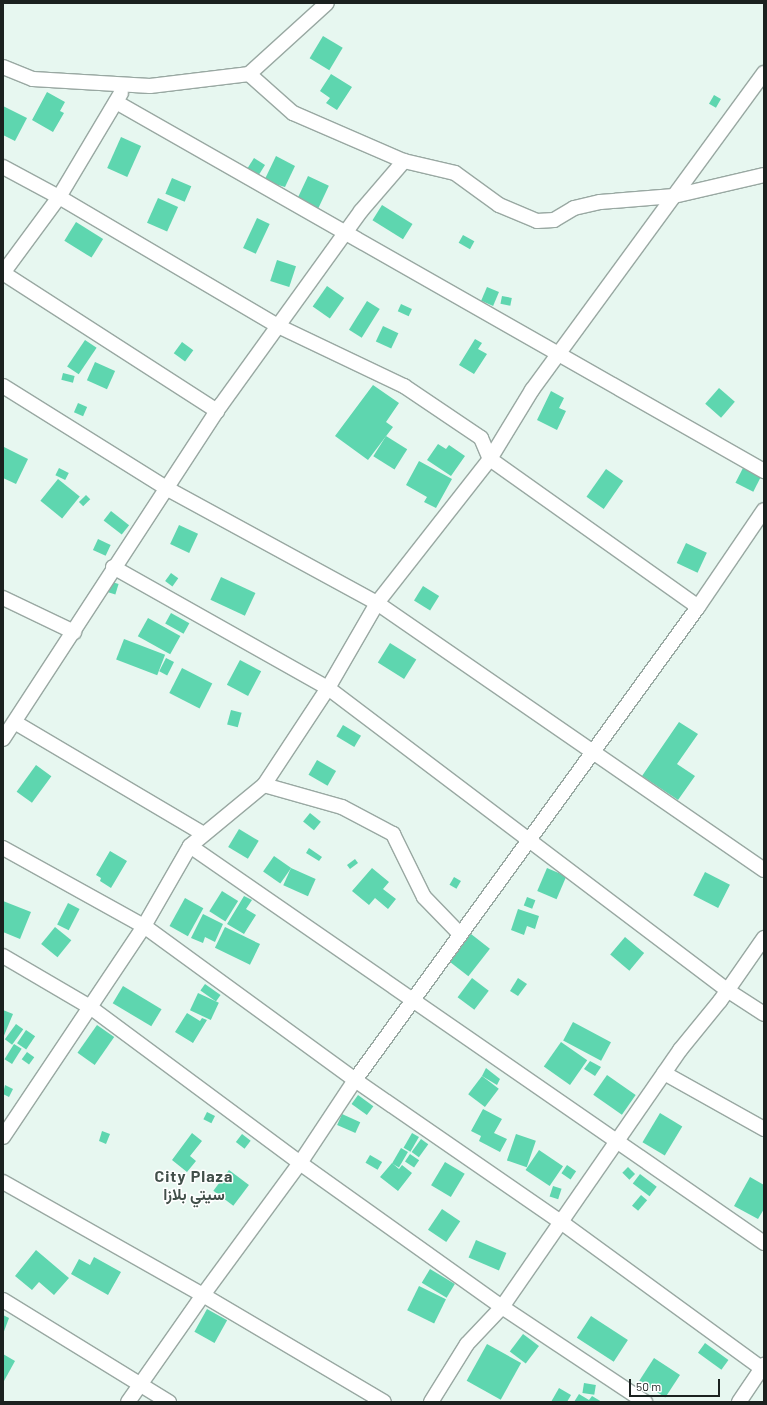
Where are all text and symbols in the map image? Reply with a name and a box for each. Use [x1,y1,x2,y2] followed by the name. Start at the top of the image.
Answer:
[155,1166,233,1204] district label: City Plaza سيتي بلازا
[631,1371,722,1397] scale bar
[636,1379,661,1393] text: 50 m

